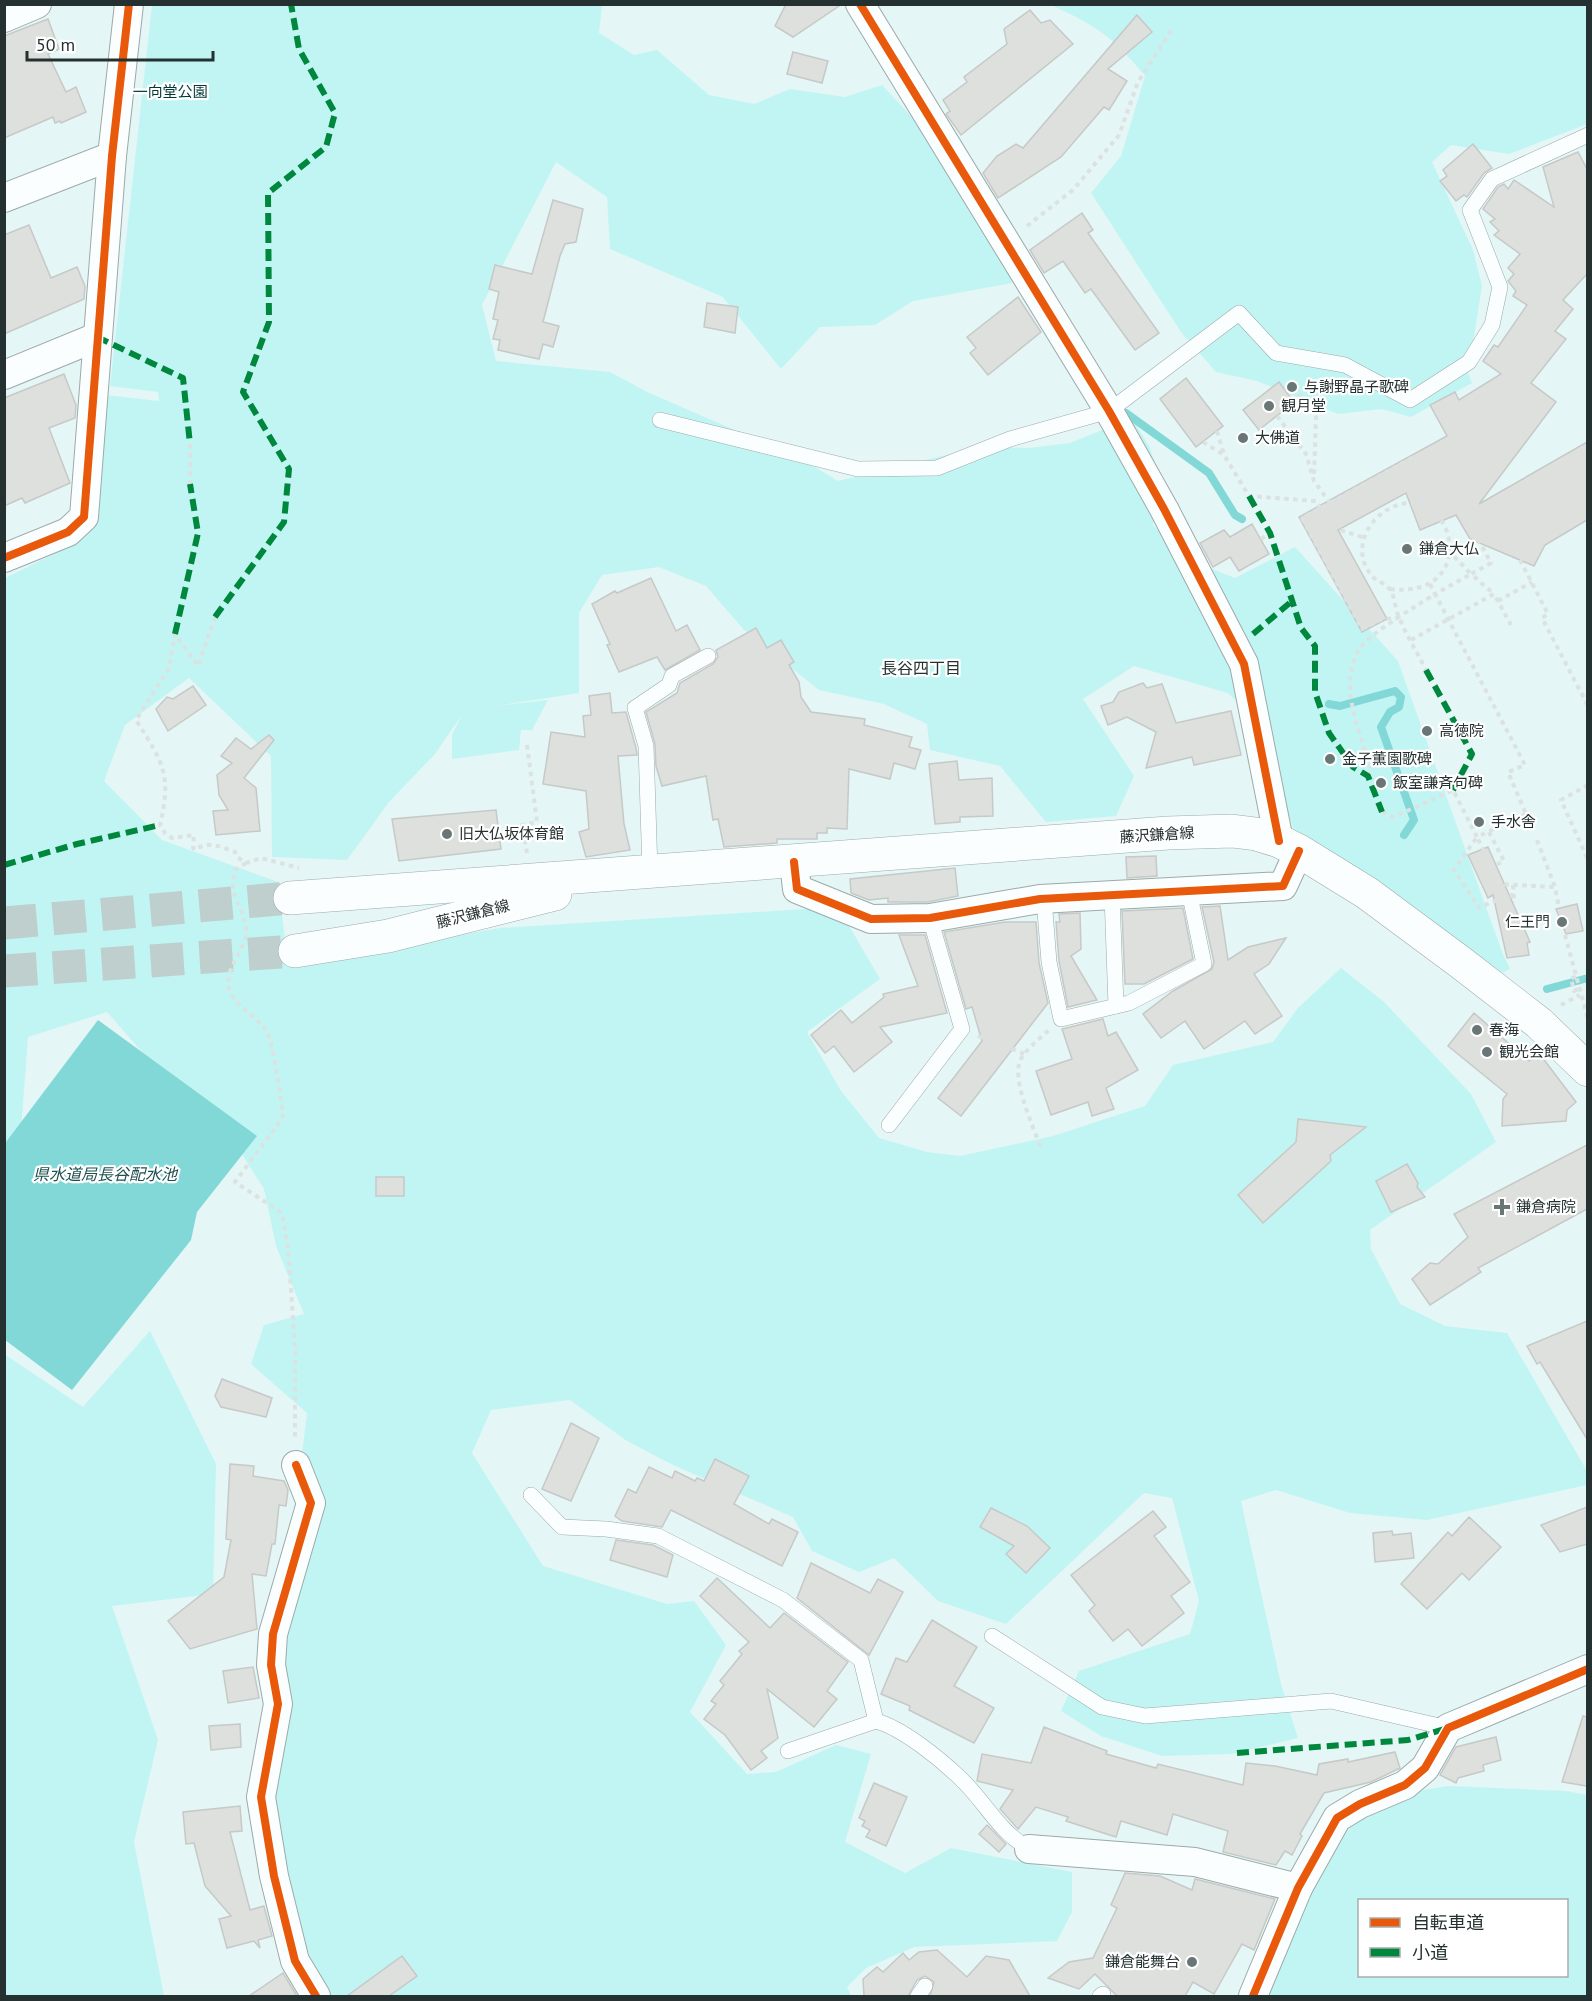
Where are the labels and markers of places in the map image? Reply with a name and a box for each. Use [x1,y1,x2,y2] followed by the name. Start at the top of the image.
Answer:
[1304,377,1409,396] place label: 与謝野晶子歌碑
[1285,380,1299,394] marker: 与謝野晶子歌碑
[1281,396,1326,415] place label: 観月堂
[1262,399,1276,413] marker: 観月堂
[1255,428,1300,447] place label: 大佛道
[1236,431,1250,445] marker: 大佛道
[1419,539,1479,558] place label: 鎌倉大仏
[1400,542,1414,556] marker: 鎌倉大仏
[1439,721,1484,740] place label: 高徳院
[1420,724,1434,738] marker: 高徳院
[1342,749,1432,768] place label: 金子薫園歌碑
[1323,752,1337,766] marker: 金子薫園歌碑
[1393,773,1483,792] place label: 飯室謙斉句碑
[1374,776,1388,790] marker: 飯室謙斉句碑
[1491,812,1536,831] place label: 手水舎
[1472,815,1486,829] marker: 手水舎
[459,824,564,843] place label: 旧大仏坂体育館
[440,827,454,841] marker: 旧大仏坂体育館
[1505,912,1550,931] place label: 仁王門
[1555,915,1569,929] marker: 仁王門
[1489,1020,1519,1039] place label: 春海
[1470,1023,1484,1037] marker: 春海
[1499,1042,1559,1061] place label: 観光会館
[1480,1045,1494,1059] marker: 観光会館
[1516,1197,1576,1216] place label: 鎌倉病院
[1493,1198,1511,1216] marker: 鎌倉病院
[1105,1952,1180,1971] place label: 鎌倉能舞台
[1185,1955,1199,1969] marker: 鎌倉能舞台

